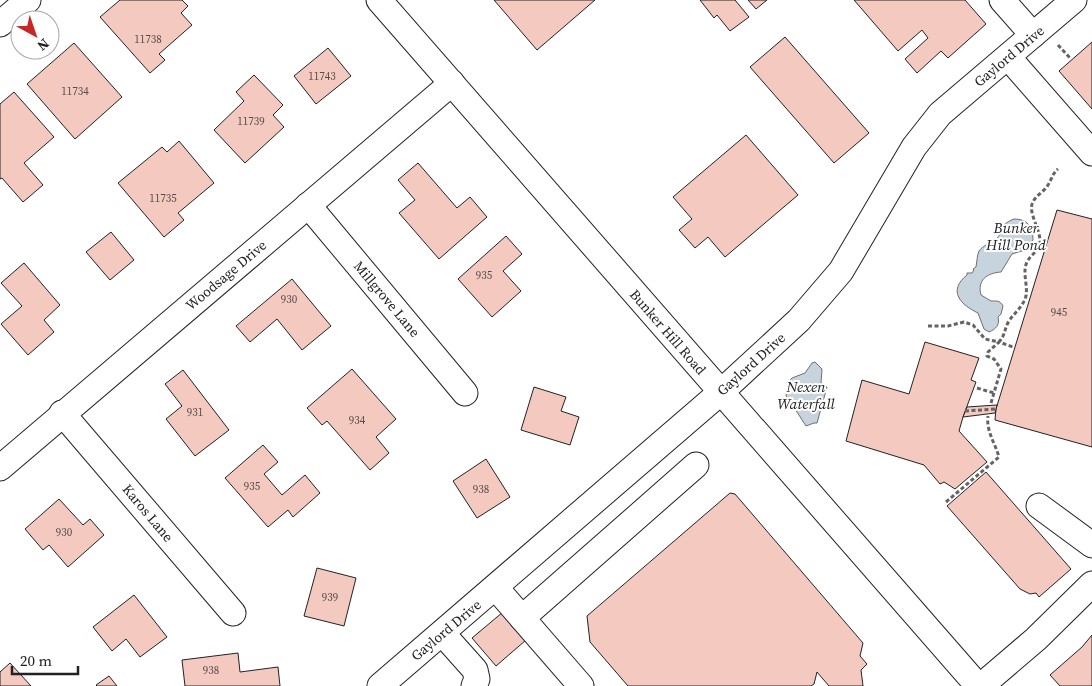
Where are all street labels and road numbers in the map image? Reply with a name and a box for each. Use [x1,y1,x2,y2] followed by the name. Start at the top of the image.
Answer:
[970,21,1048,91] street label: Gaylord Drive
[181,235,271,315] street label: Woodsage Drive
[349,257,425,341] street label: Millgrove Lane
[625,285,711,379] street label: Bunker Hill Road
[712,328,790,400] street label: Gaylord Drive
[118,480,178,546] street label: Karos Lane
[407,595,485,665] street label: Gaylord Drive

